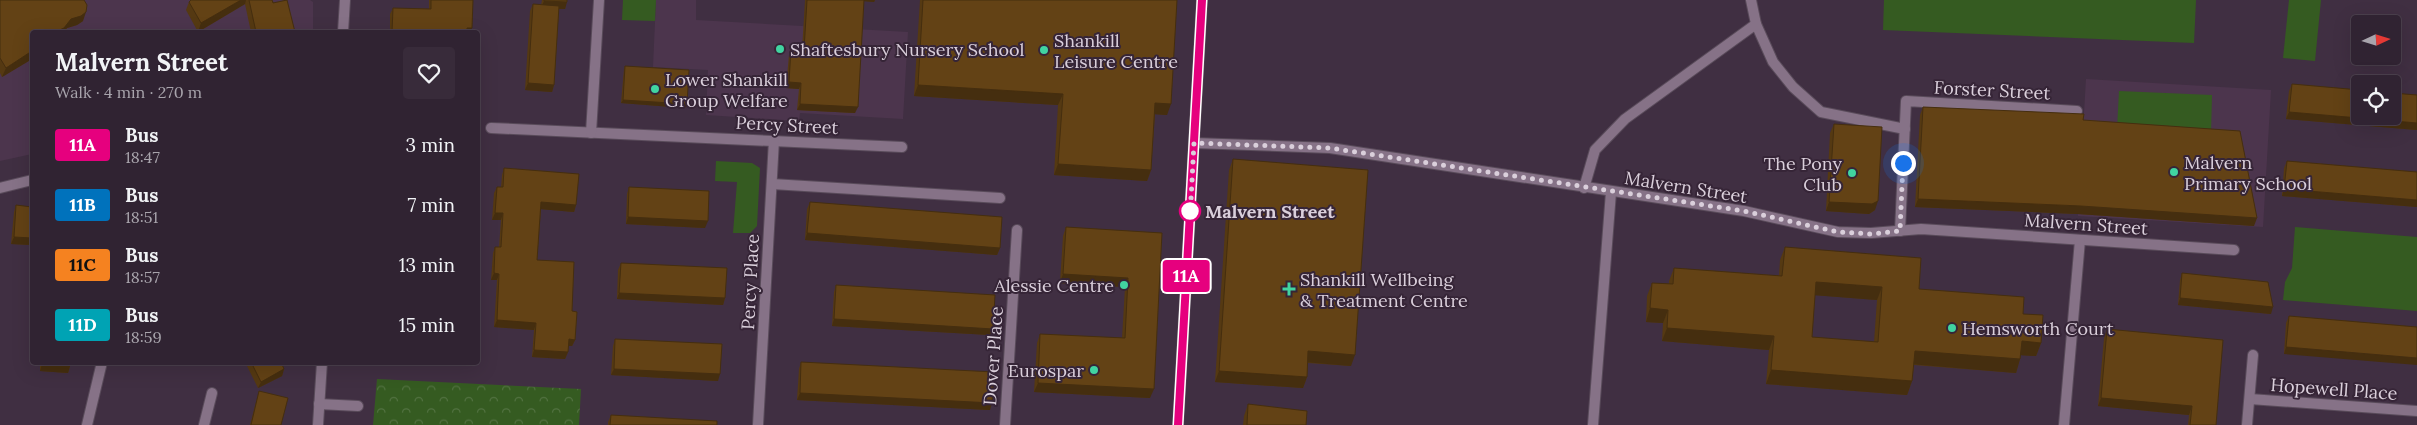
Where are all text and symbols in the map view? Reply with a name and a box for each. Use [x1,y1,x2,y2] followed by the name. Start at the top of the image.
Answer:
[2351,15,2401,65] north arrow
[2351,15,2401,125] map controls
[1054,29,1178,73] place label: Shankill Leisure Centre
[790,38,1024,61] place label: Shaftesbury Nursery School
[774,43,786,55] marker: Shaftesbury Nursery School
[1038,44,1050,56] marker: Shankill Leisure Centre
[55,47,228,78] text: Malvern Street
[403,47,455,99] button: heart
[665,68,788,112] place label: Lower Shankill Group Welfare
[1933,75,2051,105] street label: Forster Street
[2351,75,2401,125] button: locate
[55,82,202,102] text: Walk · 4 min · 270 m
[649,83,661,95] marker: Lower Shankill Group Welfare
[735,111,839,139] street label: Percy Street
[125,123,158,147] text: Bus
[69,133,96,156] text: 11A
[406,133,455,157] text: 3 min
[125,147,160,167] text: 18:47
[1891,151,1916,176] your location
[2184,151,2312,195] place label: Malvern Primary School
[1764,152,1842,196] place label: The Pony Club
[1623,166,1749,208] street label: Malvern Street
[2168,166,2180,178] marker: Malvern Primary School
[1846,167,1858,179] marker: The Pony Club
[125,183,158,207] text: Bus
[69,193,96,216] text: 11B
[407,193,455,217] text: 7 min
[1179,200,1201,222] marker: Malvern Street
[1205,200,1335,223] place label: Malvern Street
[125,207,158,227] text: 18:51
[2023,208,2149,240] street label: Malvern Street
[736,233,764,331] street label: Percy Place
[125,243,158,267] text: Bus
[69,253,96,276] text: 11C
[399,253,455,277] text: 13 min
[1157,260,1215,292] line badge: 11A
[1173,264,1199,287] text: 11A
[125,267,160,287] text: 18:57
[1300,268,1468,312] place label: Shankill Wellbeing & Treatment Centre
[993,274,1114,297] place label: Alessie Centre
[1118,279,1130,291] marker: Alessie Centre
[1282,282,1296,296] marker: Shankill Wellbeing & Treatment Centre
[125,303,158,327] text: Bus
[978,305,1008,406] street label: Dover Place
[68,313,97,336] text: 11D
[399,313,455,337] text: 15 min
[1962,317,2114,340] place label: Hemsworth Court
[1946,322,1958,334] marker: Hemsworth Court
[125,327,162,347] text: 18:59
[1008,359,1084,382] place label: Eurospar
[1088,364,1100,376] marker: Eurospar
[2270,373,2399,405] street label: Hopewell Place

